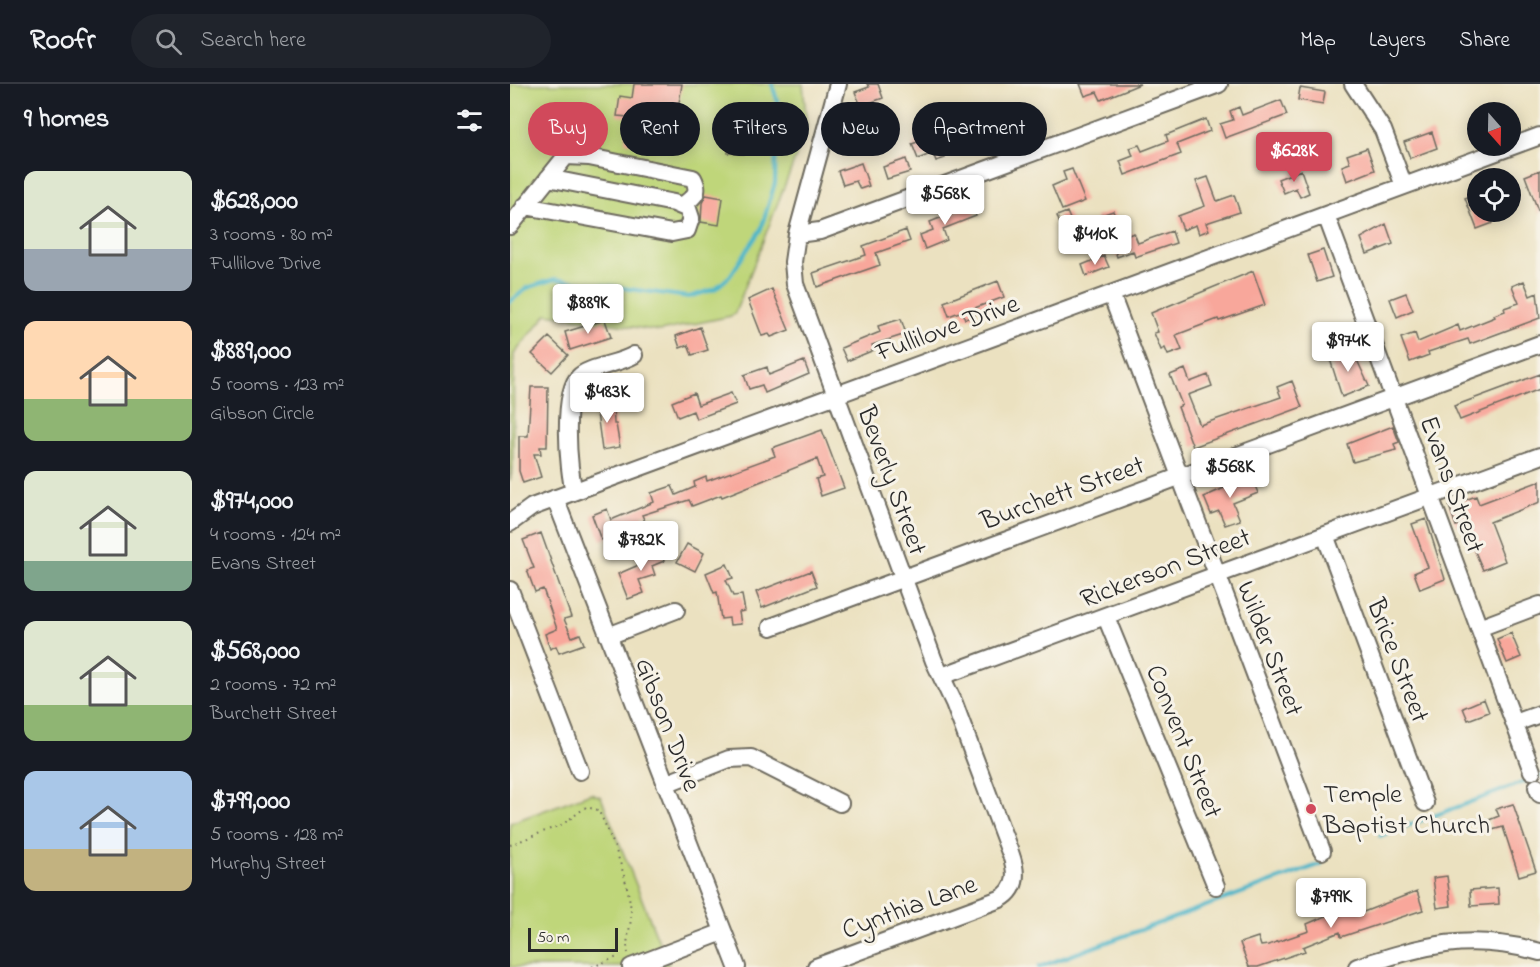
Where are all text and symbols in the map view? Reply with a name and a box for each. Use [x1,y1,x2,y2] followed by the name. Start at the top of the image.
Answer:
[131,14,551,68] search box
[30,21,95,62] text: Roofr
[152,25,185,58] icon: search
[200,25,306,57] text: Search here
[1300,26,1336,56] text: Map
[1369,26,1426,56] text: Layers
[1459,26,1510,56] text: Share
[24,101,109,139] text: 9 homes
[528,102,608,156] chip: Buy
[620,102,700,156] chip: Rent
[712,102,809,156] chip: Filters
[821,102,900,156] chip: New
[912,102,1047,156] chip: Apartment
[1467,102,1521,156] north arrow
[1467,102,1521,222] map controls
[453,104,486,137] icon: filters
[1252,132,1336,183] pin: $628K
[1270,137,1318,166] text: $628K
[1467,168,1521,222] button: locate
[903,175,987,226] pin: $568K
[920,180,970,209] text: $568K
[210,183,298,221] text: $628,000
[72,195,144,267] icon: home
[1053,215,1137,266] pin: $410K
[1072,220,1118,249] text: $410K
[210,221,333,250] text: 3 rooms · 80 m²
[210,250,321,279] text: Fullilove Drive
[546,284,630,335] pin: $889K
[870,285,1026,374] street label: Fullilove Drive
[567,289,609,318] text: $889K
[1306,322,1390,373] pin: $974K
[1326,327,1370,356] text: $974K
[210,333,291,371] text: $889,000
[72,345,144,417] icon: home
[210,371,344,400] text: 5 rooms · 123 m²
[565,373,649,424] pin: $483K
[584,378,630,407] text: $483K
[210,400,314,429] text: Gibson Circle
[845,400,936,561] street label: Beverly Street
[1408,411,1493,559] street label: Evans Street
[975,447,1150,542] street label: Burchett Street
[1188,448,1272,499] pin: $568K
[1205,453,1255,482] text: $568K
[210,483,293,521] text: $974,000
[72,495,144,567] icon: home
[1075,519,1257,620] street label: Rickerson Street
[210,521,341,550] text: 4 rooms · 124 m²
[599,521,683,572] pin: $782K
[617,526,665,555] text: $782K
[210,550,316,579] text: Evans Street
[1225,576,1312,722] street label: Wilder Street
[1355,592,1438,729] street label: Brice Street
[210,633,300,671] text: $568,000
[72,645,144,717] icon: home
[623,652,710,798] street label: Gibson Drive
[1134,659,1231,825] street label: Convent Street
[210,671,337,700] text: 2 rooms · 72 m²
[210,700,337,729] text: Burchett Street
[1322,776,1490,846] place label: Temple Baptist Church
[210,783,290,821] text: $799,000
[72,795,144,867] icon: home
[1304,802,1318,816] marker: Temple Baptist Church
[210,821,344,850] text: 5 rooms · 128 m²
[210,850,326,879] text: Murphy Street
[837,866,984,951] street label: Cynthia Lane
[1289,878,1373,929] pin: $799K
[1310,883,1352,912] text: $799K
[528,925,618,952] scale bar
[537,926,569,950] text: 50 m

